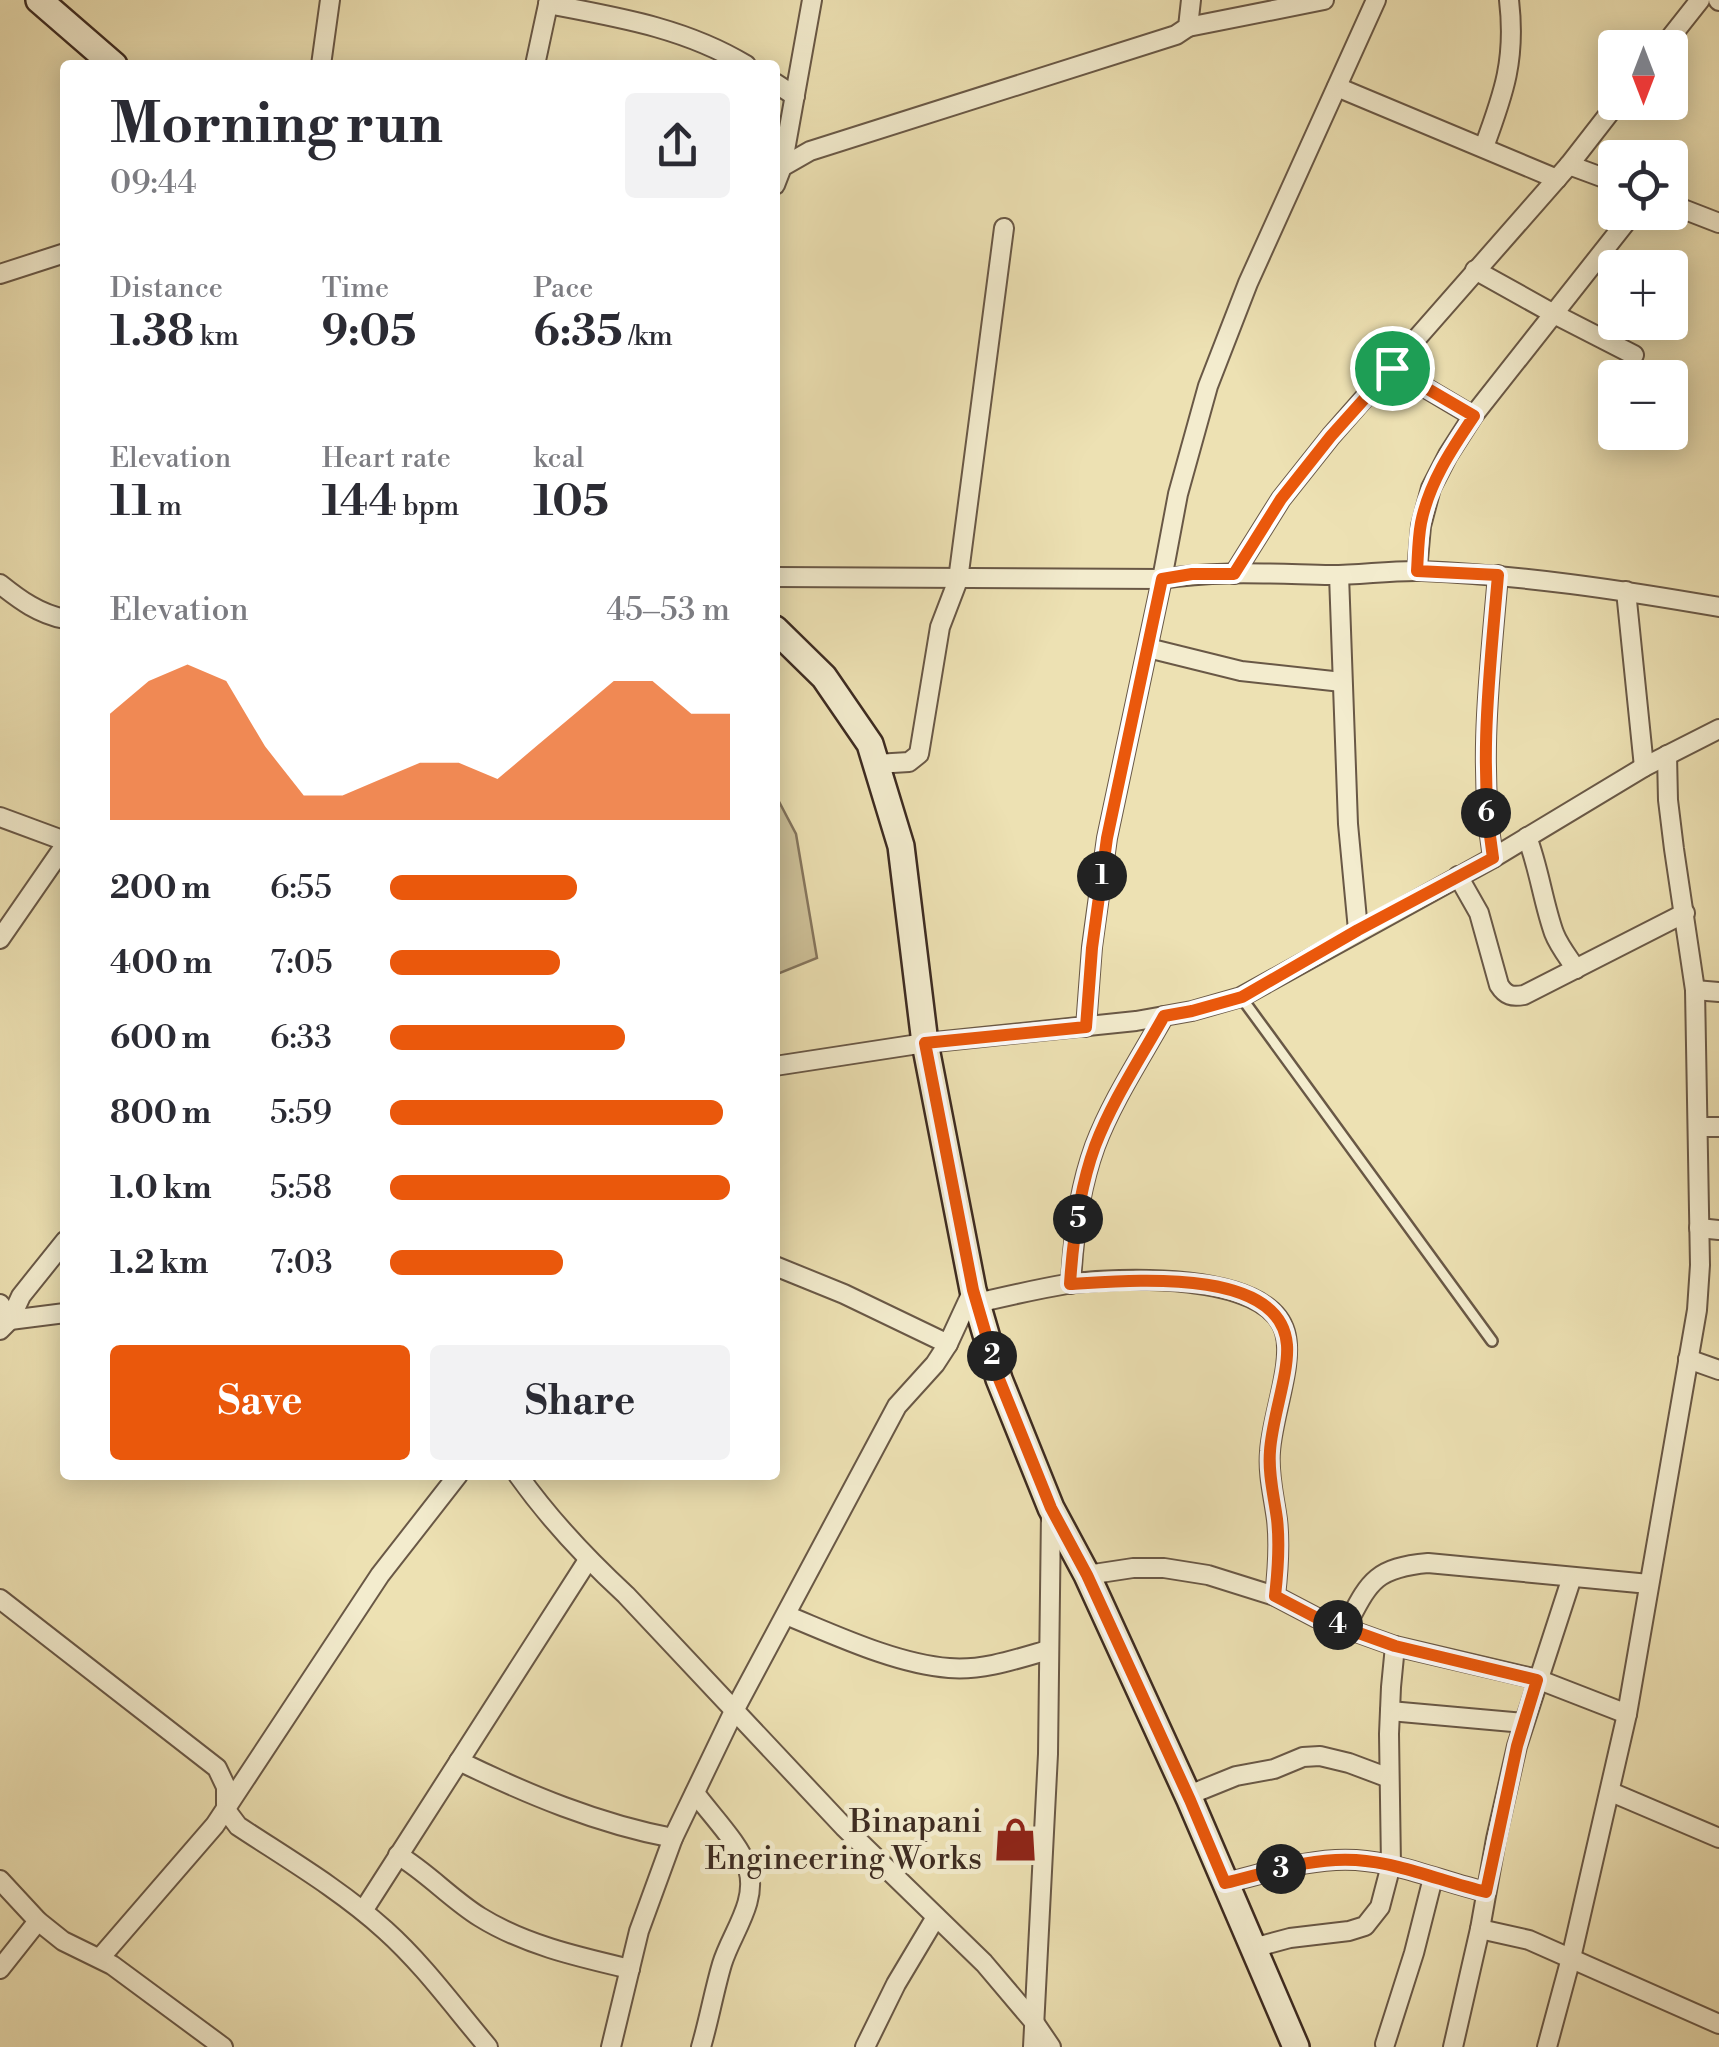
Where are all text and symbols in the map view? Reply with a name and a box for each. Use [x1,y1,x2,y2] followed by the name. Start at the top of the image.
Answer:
[1598,30,1688,120] north arrow
[1598,30,1688,450] map controls
[110,91,443,160] text: Morning run
[625,93,730,198] button: share
[1598,140,1688,230] button: locate
[110,163,197,203] text: 09:44
[1598,250,1688,340] button: +
[110,271,223,306] text: Distance
[322,271,389,306] text: Time
[533,271,593,306] text: Pace
[110,306,194,359] text: 1.38
[322,306,416,359] text: 9:05
[533,306,623,359] text: 6:35
[194,319,239,354] text: km
[623,319,673,354] text: /km
[1350,326,1435,411] pin
[1365,341,1420,396] icon: arrive
[1598,360,1688,450] button: −
[110,441,231,476] text: Elevation
[322,441,451,476] text: Heart rate
[533,441,584,476] text: kcal
[110,476,152,529] text: 11
[322,476,397,529] text: 144
[533,476,609,529] text: 105
[152,489,182,524] text: m
[397,489,459,524] text: bpm
[110,590,249,630] text: Elevation
[606,590,730,630] text: 45–53 m
[1461,788,1511,838] pin: 6
[1477,795,1495,830] text: 6
[1077,851,1127,901] pin: 1
[1095,858,1109,893] text: 1
[110,868,211,908] text: 200 m
[270,868,332,908] text: 6:55
[110,943,212,983] text: 400 m
[270,943,333,983] text: 7:05
[110,1018,211,1058] text: 600 m
[270,1018,332,1058] text: 6:33
[110,1093,211,1133] text: 800 m
[270,1093,332,1133] text: 5:59
[110,1168,212,1208] text: 1.0 km
[270,1168,332,1208] text: 5:58
[1053,1194,1103,1244] pin: 5
[1069,1201,1087,1236] text: 5
[110,1243,208,1283] text: 1.2 km
[270,1243,333,1283] text: 7:03
[967,1331,1017,1381] pin: 2
[983,1338,1001,1373] text: 2
[110,1345,410,1460] button: Save
[430,1345,730,1460] button: Share
[1313,1600,1363,1650] pin: 4
[1329,1607,1347,1642] text: 4
[705,1802,982,1879] place label: Binapani Engineering Works
[991,1815,1039,1863] shop icon: Binapani Engineering Works
[1256,1844,1306,1894] pin: 3
[1273,1851,1289,1886] text: 3

